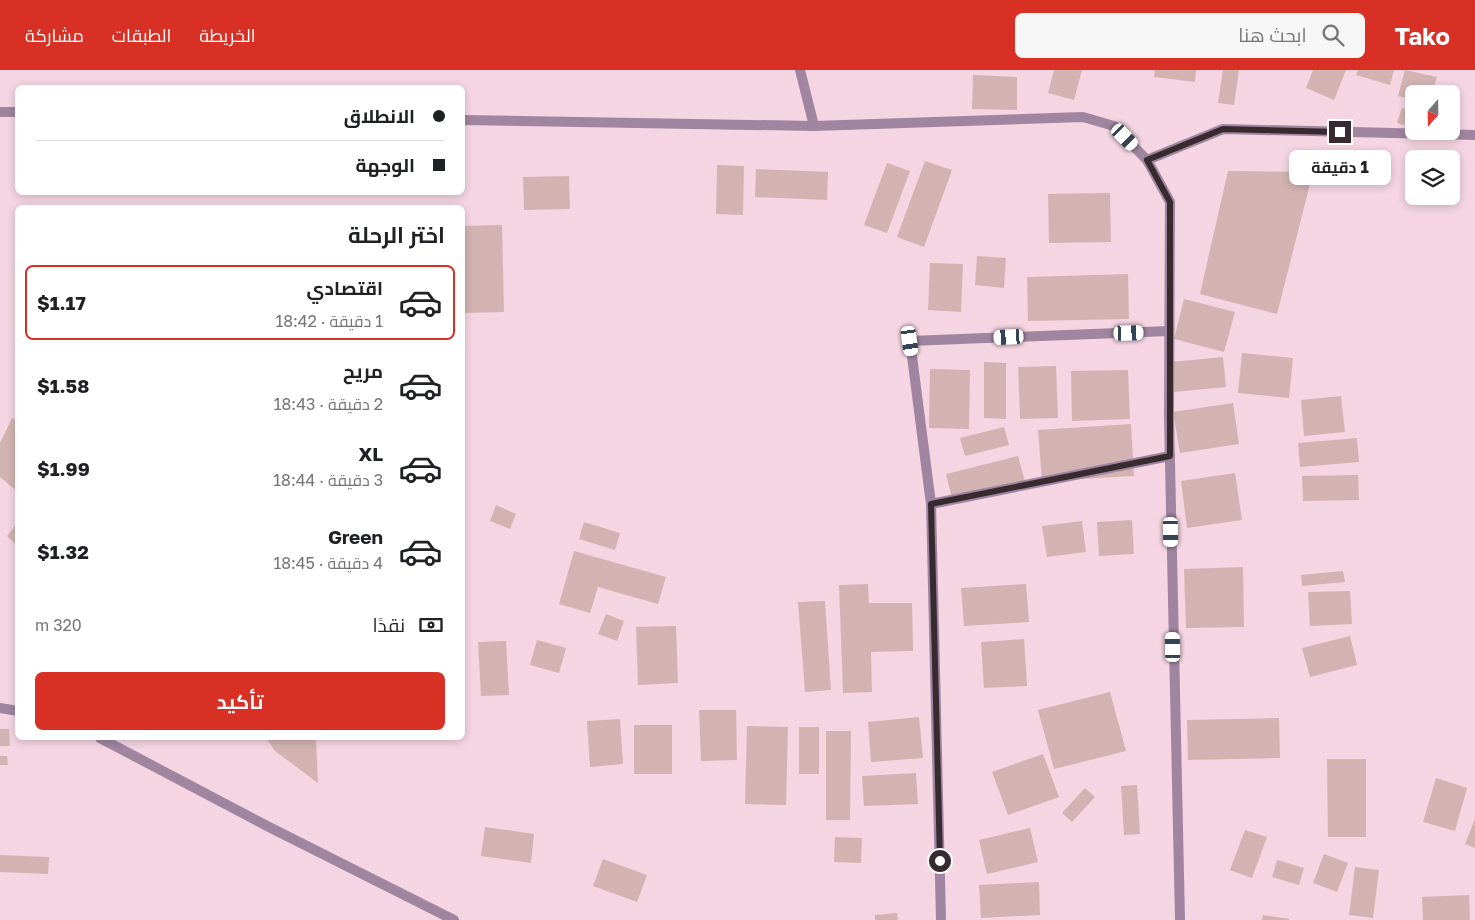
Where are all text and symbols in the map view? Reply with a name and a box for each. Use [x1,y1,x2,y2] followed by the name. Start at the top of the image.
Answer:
[1015,13,1365,58] search box
[1319,21,1347,49] icon: search
[1395,21,1450,50] text: Tako
[1238,23,1307,46] text: ابحث هنا
[25,24,84,46] text: مشاركة
[112,24,171,46] text: الطبقات
[199,24,256,46] text: الخريطة
[1405,85,1460,140] north arrow
[1405,85,1460,205] map controls
[344,104,415,127] text: الانطلاق
[1109,121,1140,153] car
[1329,121,1351,143] route end
[1289,150,1391,184] callout: 1 دقيقة
[1405,150,1460,205] button: layers
[355,153,415,176] text: الوجهة
[1311,157,1369,177] text: 1 دقيقة
[348,221,445,248] text: اختر الرحلة
[307,276,383,299] text: اقتصادي
[398,280,443,325] icon: car
[37,291,86,314] text: $1.17
[275,311,383,331] text: 1 دقيقة · 18:42
[900,325,919,357] car
[1113,325,1144,341] car
[993,329,1024,345] car
[343,359,383,382] text: مريح
[398,363,443,408] icon: car
[37,374,89,397] text: $1.58
[274,394,383,414] text: 2 دقيقة · 18:43
[358,442,383,465] text: XL
[398,446,443,491] icon: car
[37,457,90,480] text: $1.99
[273,470,383,490] text: 3 دقيقة · 18:44
[1163,517,1178,547] car
[328,525,383,548] text: Green
[398,529,443,574] icon: car
[37,540,89,563] text: $1.32
[273,553,383,573] text: 4 دقيقة · 18:45
[417,611,445,639] icon: cash
[373,613,405,636] text: نقدًا
[35,615,82,635] text: 320 m
[1165,632,1180,662] car
[35,672,445,730] button: تأكيد
[929,850,951,872] route start

